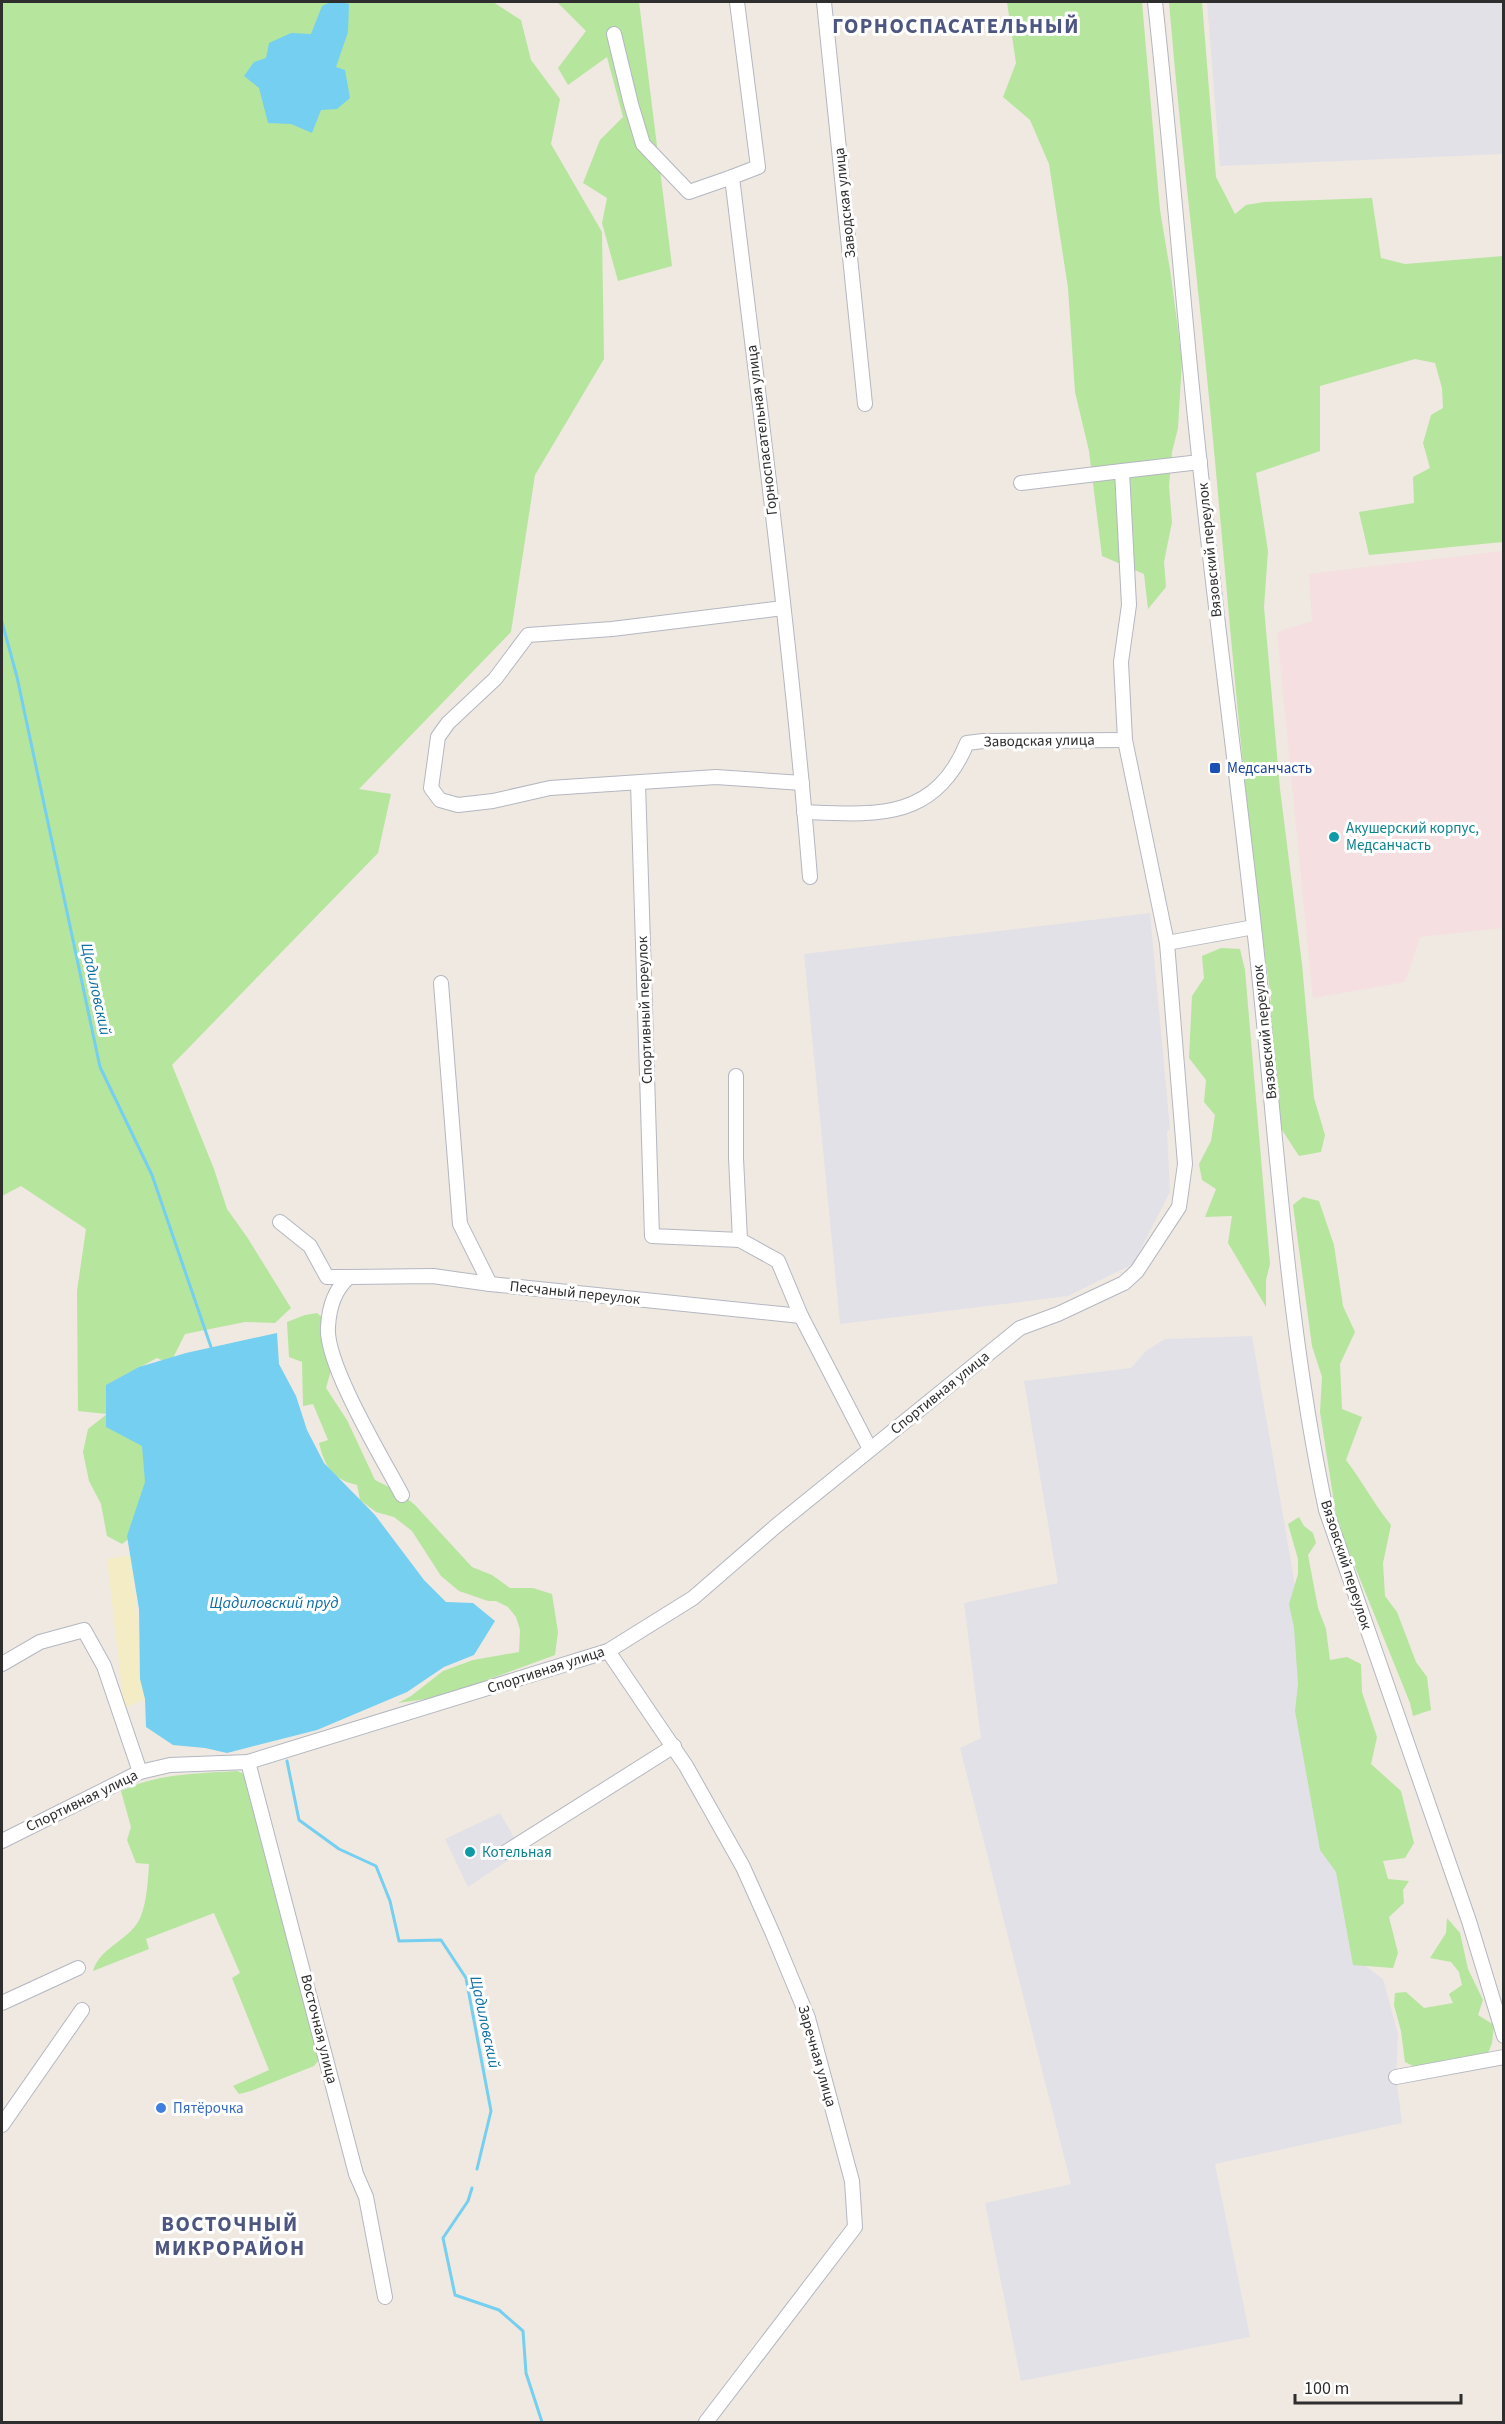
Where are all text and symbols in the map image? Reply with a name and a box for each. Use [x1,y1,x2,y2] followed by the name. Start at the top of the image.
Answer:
[832,11,1080,41] district label: ГОРНОСПАСАТЕЛЬНЫЙ
[829,147,861,259] street label: Заводская улица
[741,344,783,516] street label: Горноспасательная улица
[1192,481,1228,618] street label: Вязовский переулок
[983,730,1095,752] street label: Заводская улица
[1227,758,1312,779] place label: Медсанчасть
[1208,761,1222,775] marker: Медсанчасть
[1346,818,1479,856] place label: Акушерский корпус, Медсанчасть
[1327,830,1341,844] marker: Акушерский корпус, Медсанчасть
[632,935,658,1084] street label: Спортивный переулок
[76,941,116,1037] water label: Щадиловский
[1247,963,1283,1100] street label: Вязовский переулок
[509,1276,642,1310] street label: Песчаный переулок
[886,1346,994,1440] street label: Спортивная улица
[1315,1497,1377,1633] street label: Вязовский переулок
[209,1592,339,1614] water label: Щадиловский пруд
[485,1641,607,1699] street label: Спортивная улица
[23,1765,141,1837] street label: Спортивная улица
[482,1842,552,1863] place label: Котельная
[463,1845,477,1859] marker: Котельная
[295,1972,343,2086] street label: Восточная улица
[465,1974,505,2070] water label: Щадиловский
[792,2002,842,2110] street label: Заречная улица
[173,2098,244,2119] place label: Пятёрочка
[154,2101,168,2115] marker: Пятёрочка
[154,2209,306,2263] district label: ВОСТОЧНЫЙ МИКРОРАЙОН
[1295,2367,1462,2405] scale bar
[1304,2376,1349,2401] text: 100 m

